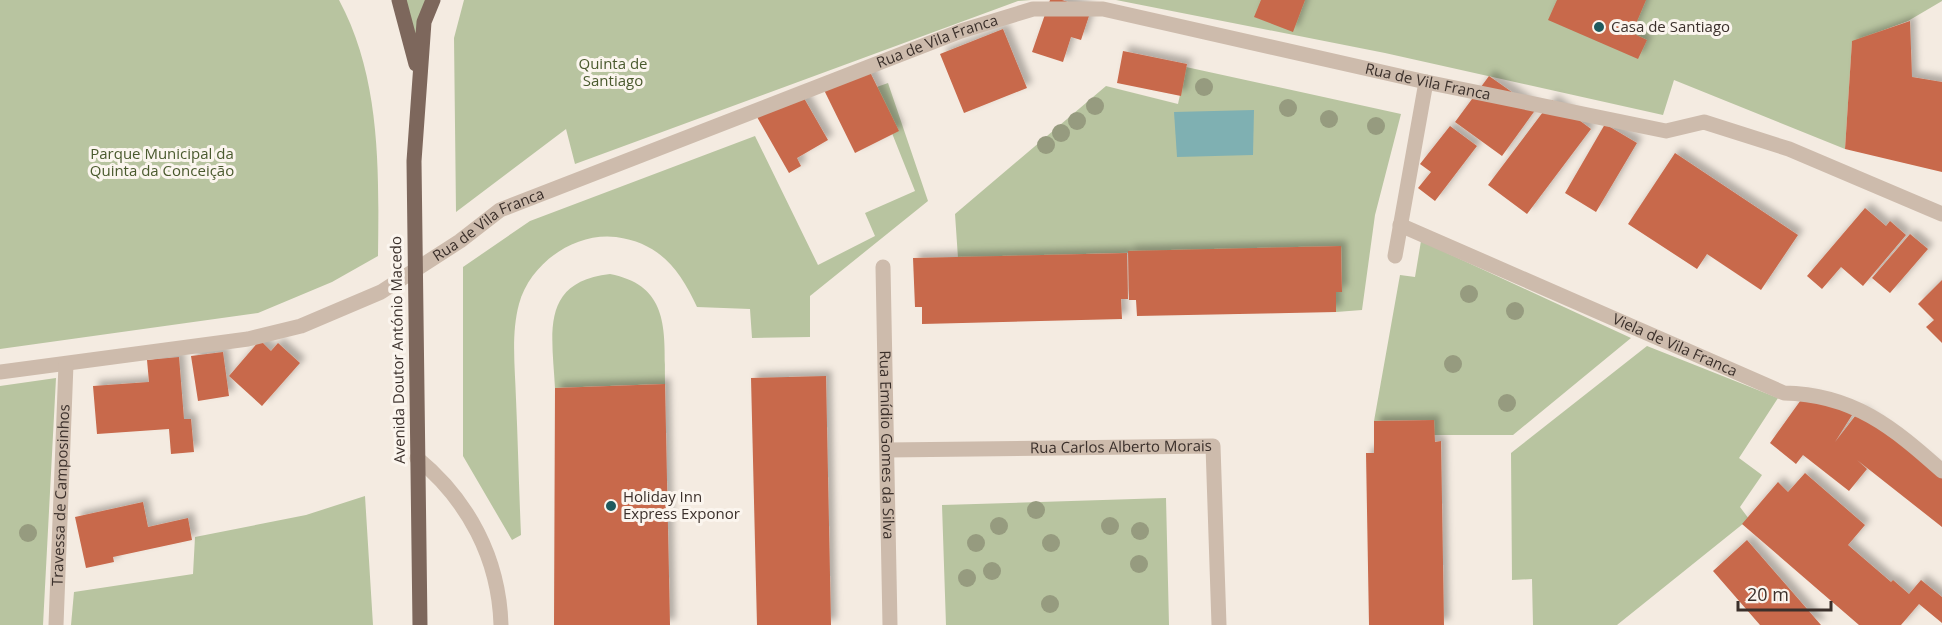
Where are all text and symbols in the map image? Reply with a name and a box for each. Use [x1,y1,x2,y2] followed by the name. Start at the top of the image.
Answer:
[873,9,1000,72] street label: Rua de Vila Franca
[1611,16,1730,36] place label: Casa de Santiago
[1592,20,1606,34] marker: Casa de Santiago
[578,53,648,90] park label: Quinta de Santiago
[1363,58,1493,104] street label: Rua de Vila Franca
[90,143,234,180] park label: Parque Municipal da Quinta da Conceição
[428,183,547,265] street label: Rua de Vila Franca
[385,236,409,464] street label: Avenida Doutor António Macedo
[1610,308,1741,380] street label: Viela de Vila Franca
[876,350,899,540] street label: Rua Emídio Gomes da Silva
[46,404,73,586] street label: Travessa de Camposinhos
[1030,435,1212,457] street label: Rua Carlos Alberto Morais
[623,486,740,523] place label: Holiday Inn Express Exponor
[604,499,618,513] marker: Holiday Inn Express Exponor
[1738,574,1831,612] scale bar
[1747,582,1789,606] text: 20 m

